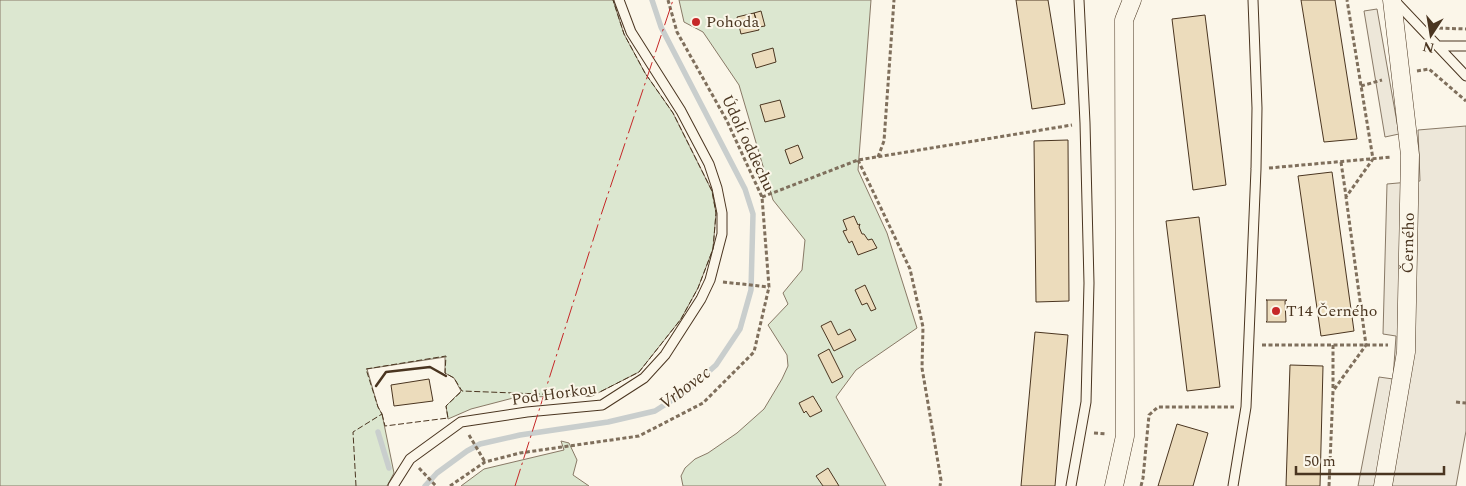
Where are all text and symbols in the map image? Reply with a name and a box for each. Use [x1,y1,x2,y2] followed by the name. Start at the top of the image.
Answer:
[706,10,760,34] place label: Pohoda
[1406,10,1456,60] north arrow
[690,16,702,28] marker: Pohoda
[1421,36,1436,59] text: N
[715,91,781,195] street label: Údolí oddechu
[1396,212,1421,274] street label: Černého
[1286,299,1378,323] place label: T14 Černého
[1270,305,1282,317] marker: T14 Černého
[653,359,717,416] water label: Vrbovec
[510,376,598,412] street label: Pod Horkou
[1296,444,1444,476] scale bar
[1304,450,1336,473] text: 50 m

